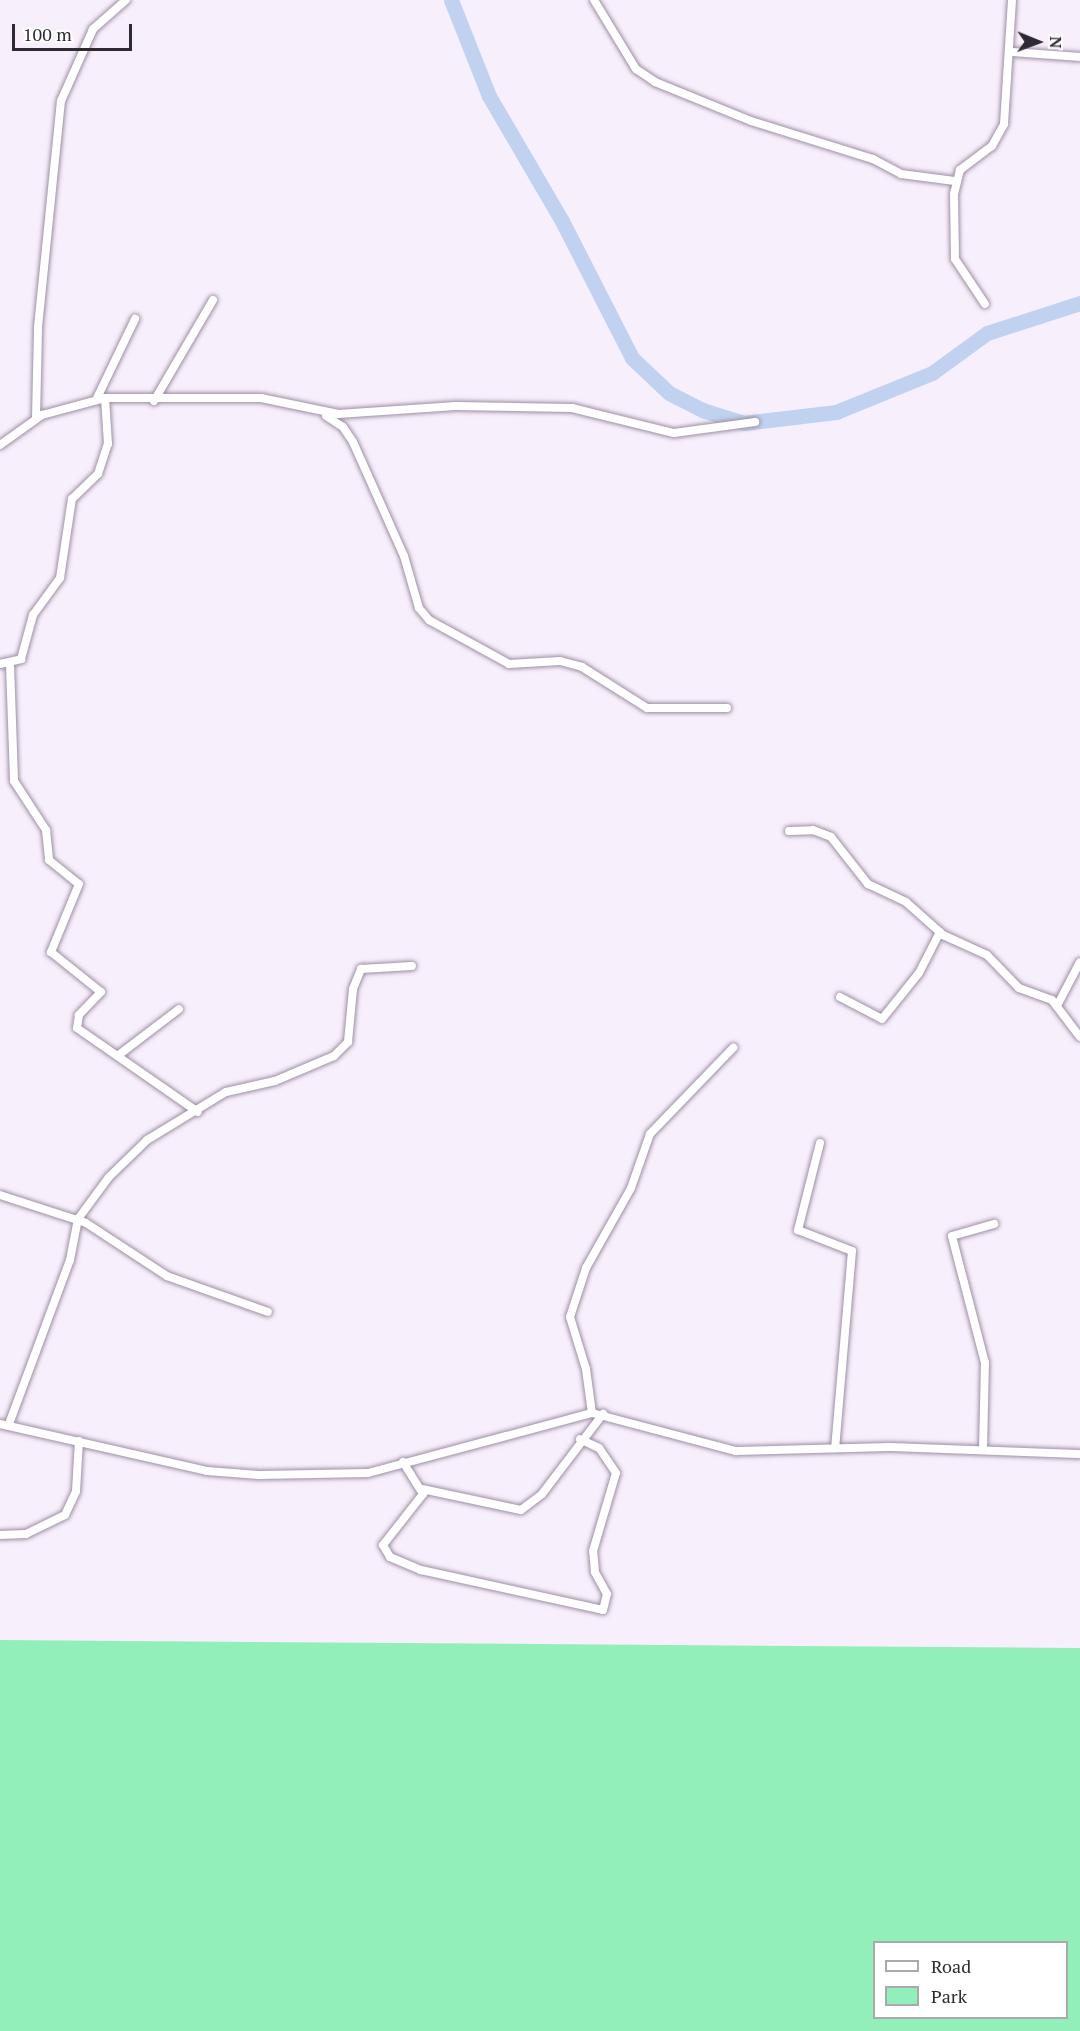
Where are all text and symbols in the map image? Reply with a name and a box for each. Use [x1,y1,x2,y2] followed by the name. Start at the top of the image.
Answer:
[15,12,135,50] scale bar
[1008,12,1068,72] north arrow
[23,22,72,46] text: 100 m
[1045,36,1067,49] text: N
[873,1941,1068,2019] legend
[931,1954,971,1978] text: Road
[931,1984,967,2008] text: Park

